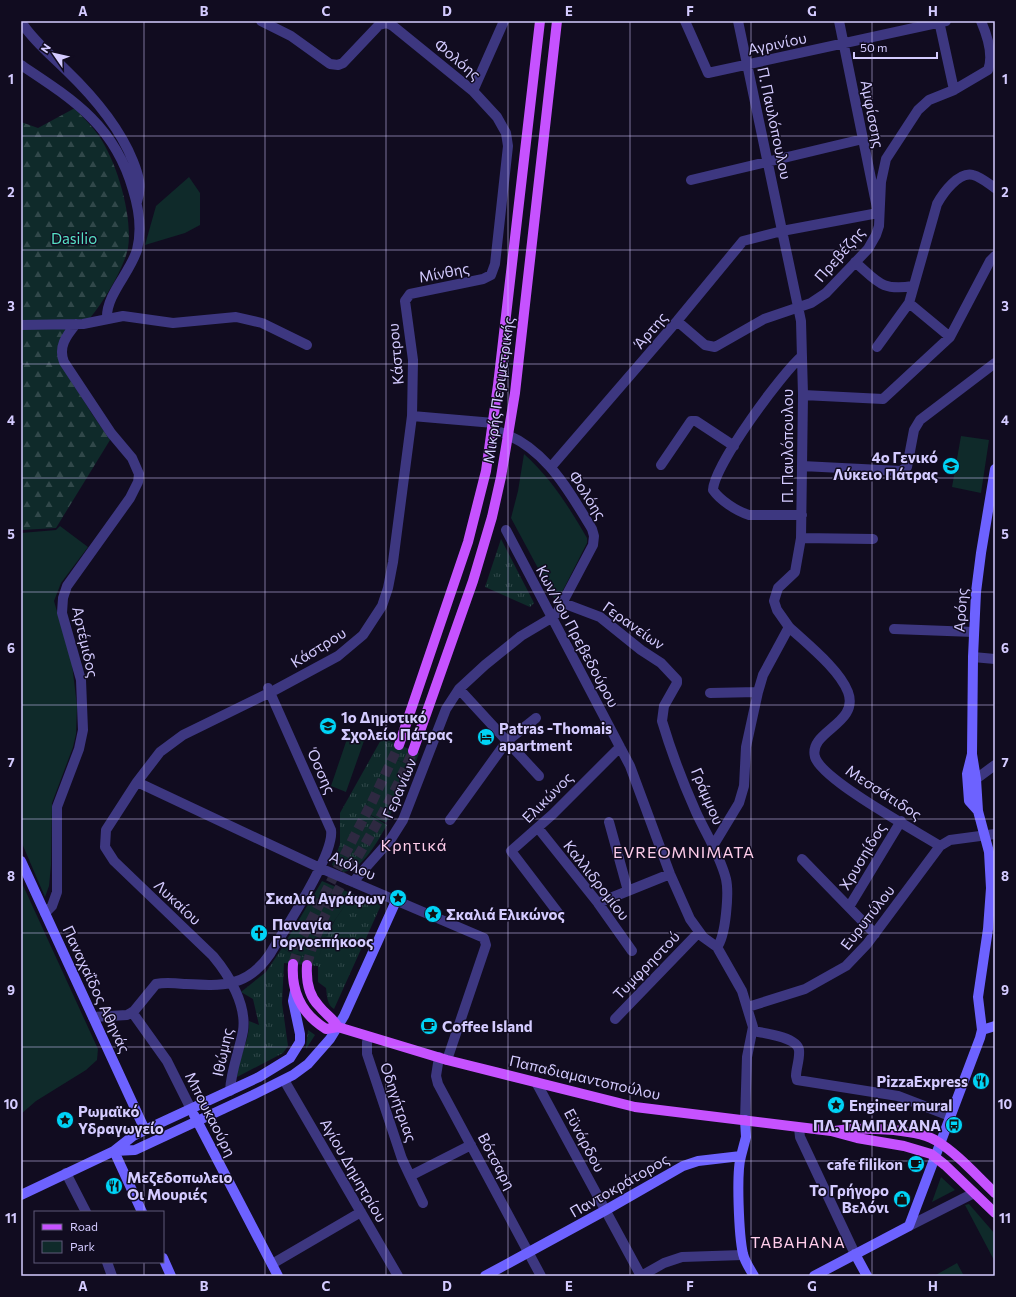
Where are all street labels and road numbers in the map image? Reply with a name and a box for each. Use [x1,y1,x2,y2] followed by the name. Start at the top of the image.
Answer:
[746,28,808,58] street label: Αγρινίου
[431,35,485,83] street label: Φολόης
[754,65,796,181] street label: Π. Παυλόπουλου
[858,78,888,150] street label: Αμφίσσης
[810,223,868,285] street label: Πρεβέζης
[417,258,471,286] street label: Μίνθης
[629,308,671,353] street label: Άρτης
[479,316,517,464] street label: Μικρής Περιμετρικής
[383,323,407,385] street label: Κάστρου
[778,389,796,503] street label: Π. Παυλόπουλου
[566,467,610,523] street label: Φολόης
[533,562,623,710] street label: Κων/νου Πρεβεδούρου
[949,587,971,633] street label: Αρόης
[600,597,669,653] street label: Γερανείων
[69,605,103,679] street label: Αρτέμιδος
[287,623,349,671] street label: Κάστρου
[303,744,340,796] street label: Όσσης
[378,755,420,821] street label: Γερανίων
[843,761,925,823] street label: Μεσσάτιδος
[688,765,728,827] street label: Γράμμου
[518,768,576,826] street label: Ελικώνος
[835,819,889,893] street label: Χρυσηίδος
[560,836,634,924] street label: Καλλιδρομίου
[327,847,379,883] street label: Αιόλου
[151,876,205,928] street label: Λυκαίου
[836,881,898,953] street label: Ευρυπύλου
[60,922,134,1056] street label: Παναχαΐδος Αθηνάς
[609,927,683,1003] street label: Τυμφρηστού
[208,1026,236,1078] street label: Ιθώμης
[508,1051,662,1103] street label: Παπαδιαμαντοπούλου
[377,1060,421,1144] street label: Οδηγήτριας
[182,1069,240,1159] street label: Μπουκαούρη
[561,1105,609,1175] street label: Εϋνάρδου
[317,1115,391,1225] street label: Αγίου Δημητρίου
[475,1130,519,1192] street label: Βότσαρη
[566,1149,672,1221] street label: Παντοκράτορος

